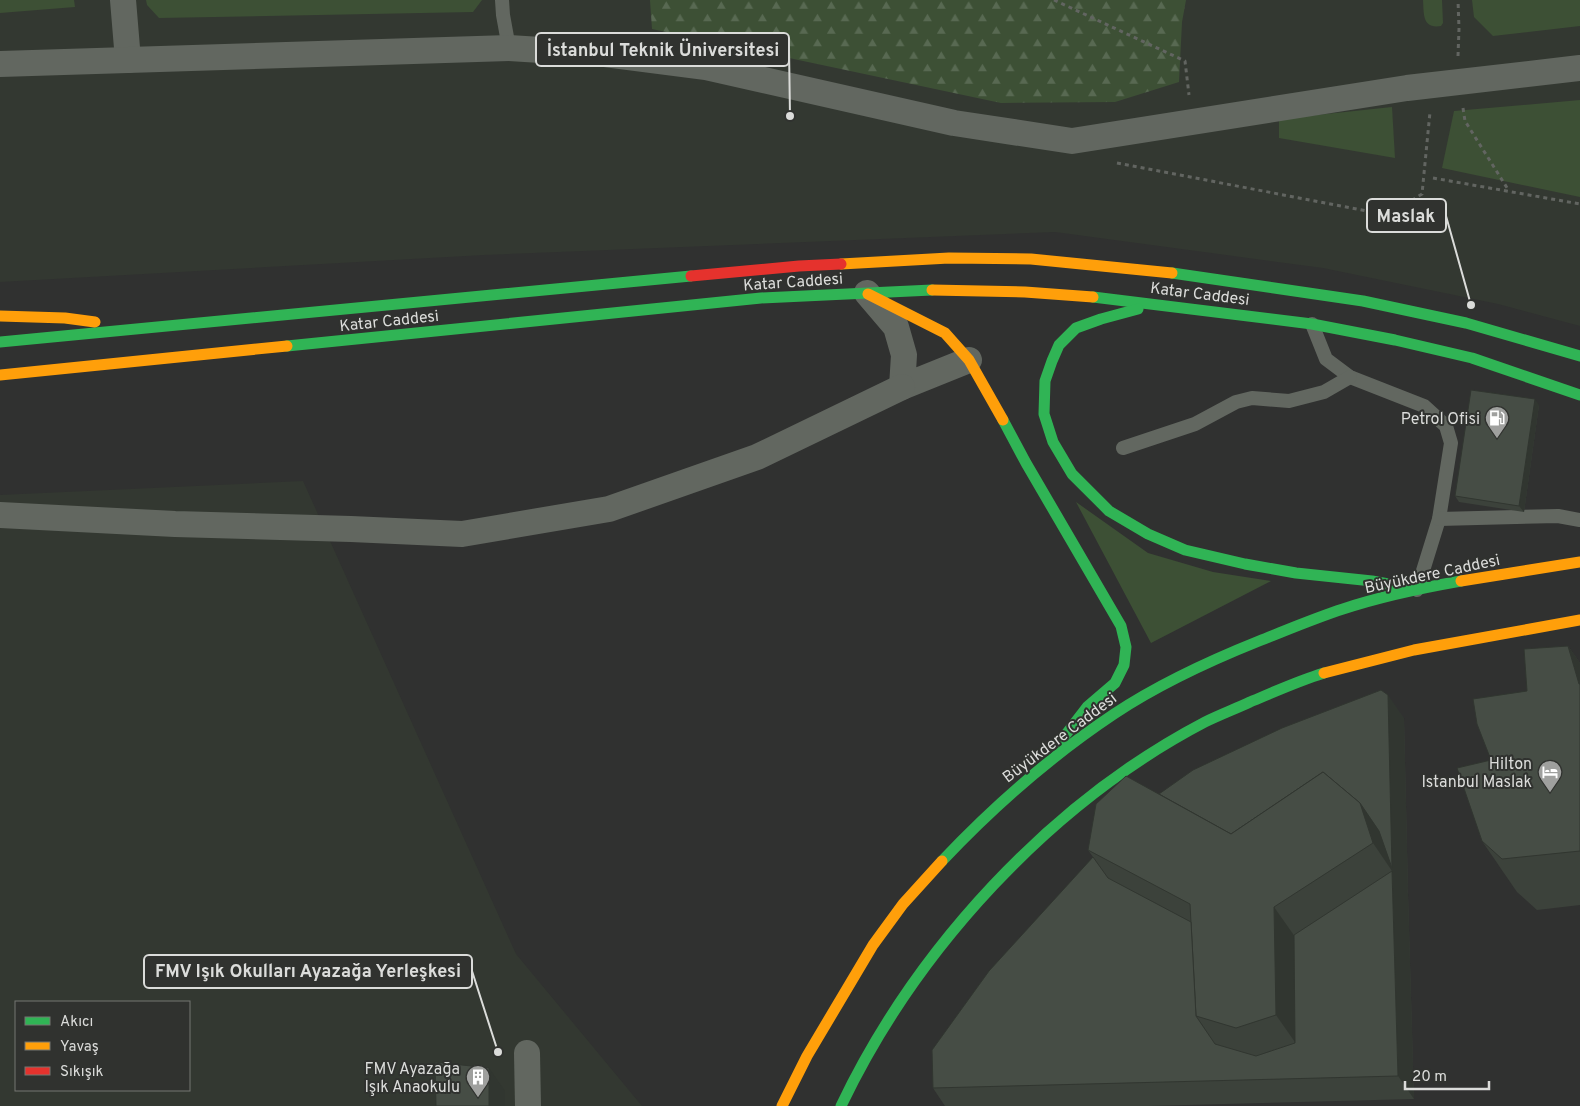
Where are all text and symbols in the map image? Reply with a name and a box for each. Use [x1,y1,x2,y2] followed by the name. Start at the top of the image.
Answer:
[536,33,789,66] callout: İstanbul Teknik Üniversitesi
[547,38,779,63] text: İstanbul Teknik Üniversitesi
[1367,199,1446,232] callout: Maslak
[1377,206,1435,229] text: Maslak
[743,270,844,296] street label: Katar Caddesi
[1149,279,1251,311] street label: Katar Caddesi
[338,307,440,337] street label: Katar Caddesi
[1484,405,1510,439] fuel station icon: Petrol Ofisi
[1401,410,1480,430] place label: Petrol Ofisi
[1363,551,1502,599] street label: Büyükdere Caddesi
[999,689,1121,788] street label: Büyükdere Caddesi
[1422,755,1532,793] place label: Hilton Istanbul Maslak
[1537,759,1563,793] hotel icon: Hilton Istanbul Maslak
[144,955,472,988] callout: FMV Işık Okulları Ayazağa Yerleşkesi
[155,961,461,984] text: FMV Işık Okulları Ayazağa Yerleşkesi
[15,1001,190,1091] legend
[60,1013,93,1032] text: Akıcı
[60,1038,99,1057] text: Yavaş
[1405,1058,1489,1090] scale bar
[364,1060,460,1098] place label: FMV Ayazağa Işık Anaokulu
[60,1063,104,1082] text: Sıkışık
[465,1064,491,1098] building icon: FMV Ayazağa Işık Anaokulu
[1412,1068,1447,1087] text: 20 m

